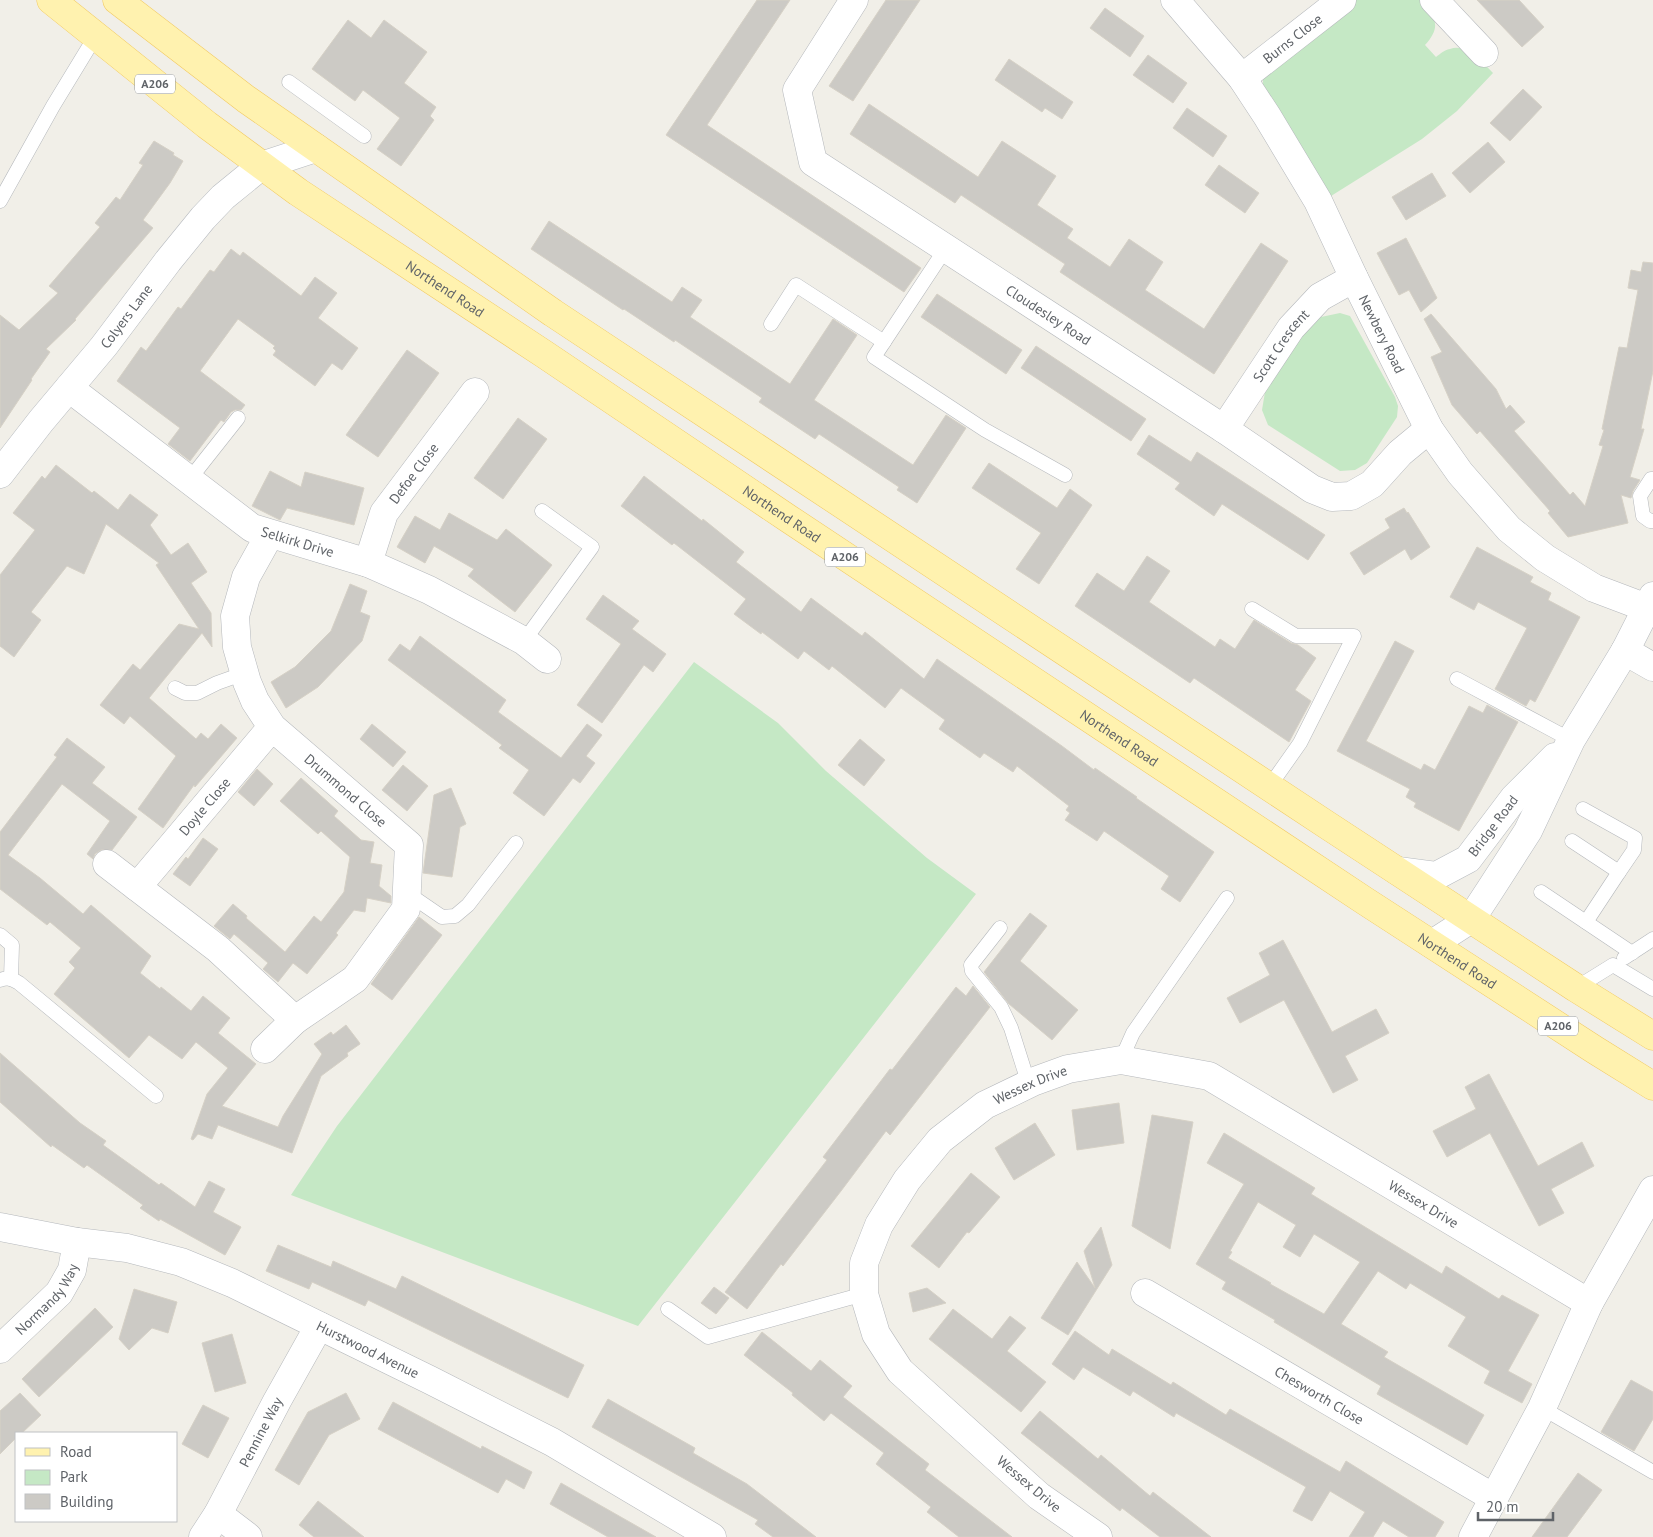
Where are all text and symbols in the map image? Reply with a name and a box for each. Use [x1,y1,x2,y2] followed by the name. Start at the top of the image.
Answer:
[1259,10,1326,67] street label: Burns Close
[135,74,175,94] road number: A206
[402,256,488,321] street label: Northend Road
[96,281,156,352] street label: Colyers Lane
[1002,281,1094,349] street label: Cloudesley Road
[1355,292,1409,376] street label: Newbery Road
[1249,305,1313,385] street label: Scott Crescent
[385,439,442,507] street label: Defoe Close
[739,481,824,547] street label: Northend Road
[259,522,336,561] street label: Selkirk Drive
[825,548,865,566] road number: A206
[1077,705,1162,770] street label: Northend Road
[301,750,391,831] street label: Drummond Close
[175,774,234,839] street label: Doyle Close
[1464,792,1522,860] street label: Bridge Road
[1415,929,1500,993] street label: Northend Road
[1538,1016,1578,1036] road number: A206
[990,1061,1070,1109] street label: Wessex Drive
[1385,1176,1462,1232] street label: Wessex Drive
[11,1262,82,1339] street label: Normandy Way
[313,1317,422,1382] street label: Hurstwood Avenue
[1271,1362,1367,1428] street label: Chesworth Close
[235,1394,287,1470] street label: Pennine Way
[15,1432,178,1522] legend
[60,1442,92,1461] text: Road
[993,1452,1065,1516] street label: Wessex Drive
[60,1467,88,1486] text: Park
[1478,1490,1553,1522] scale bar
[60,1492,114,1511] text: Building
[1486,1497,1519,1516] text: 20 m

